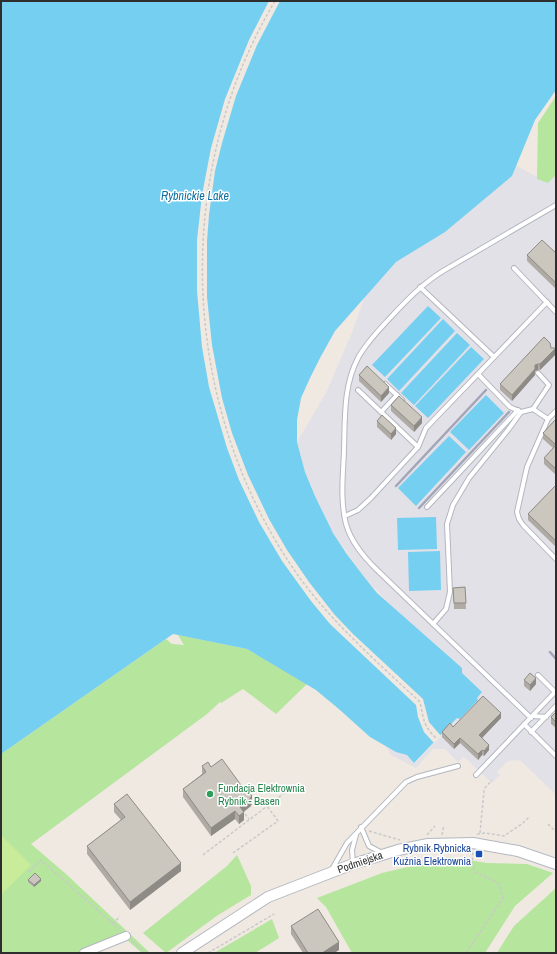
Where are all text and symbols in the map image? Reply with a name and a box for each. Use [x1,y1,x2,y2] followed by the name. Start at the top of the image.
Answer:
[161,188,229,204] water label: Rybnickie Lake
[218,781,305,808] place label: Fundacja Elektrownia Rybnik - Basen
[205,789,215,799] marker: Fundacja Elektrownia Rybnik - Basen
[393,841,471,868] place label: Rybnik Rybnicka Kuźnia Elektrownia
[335,848,385,876] street label: Podmiejska
[474,849,484,859] marker: Rybnik Rybnicka Kuźnia Elektrownia

